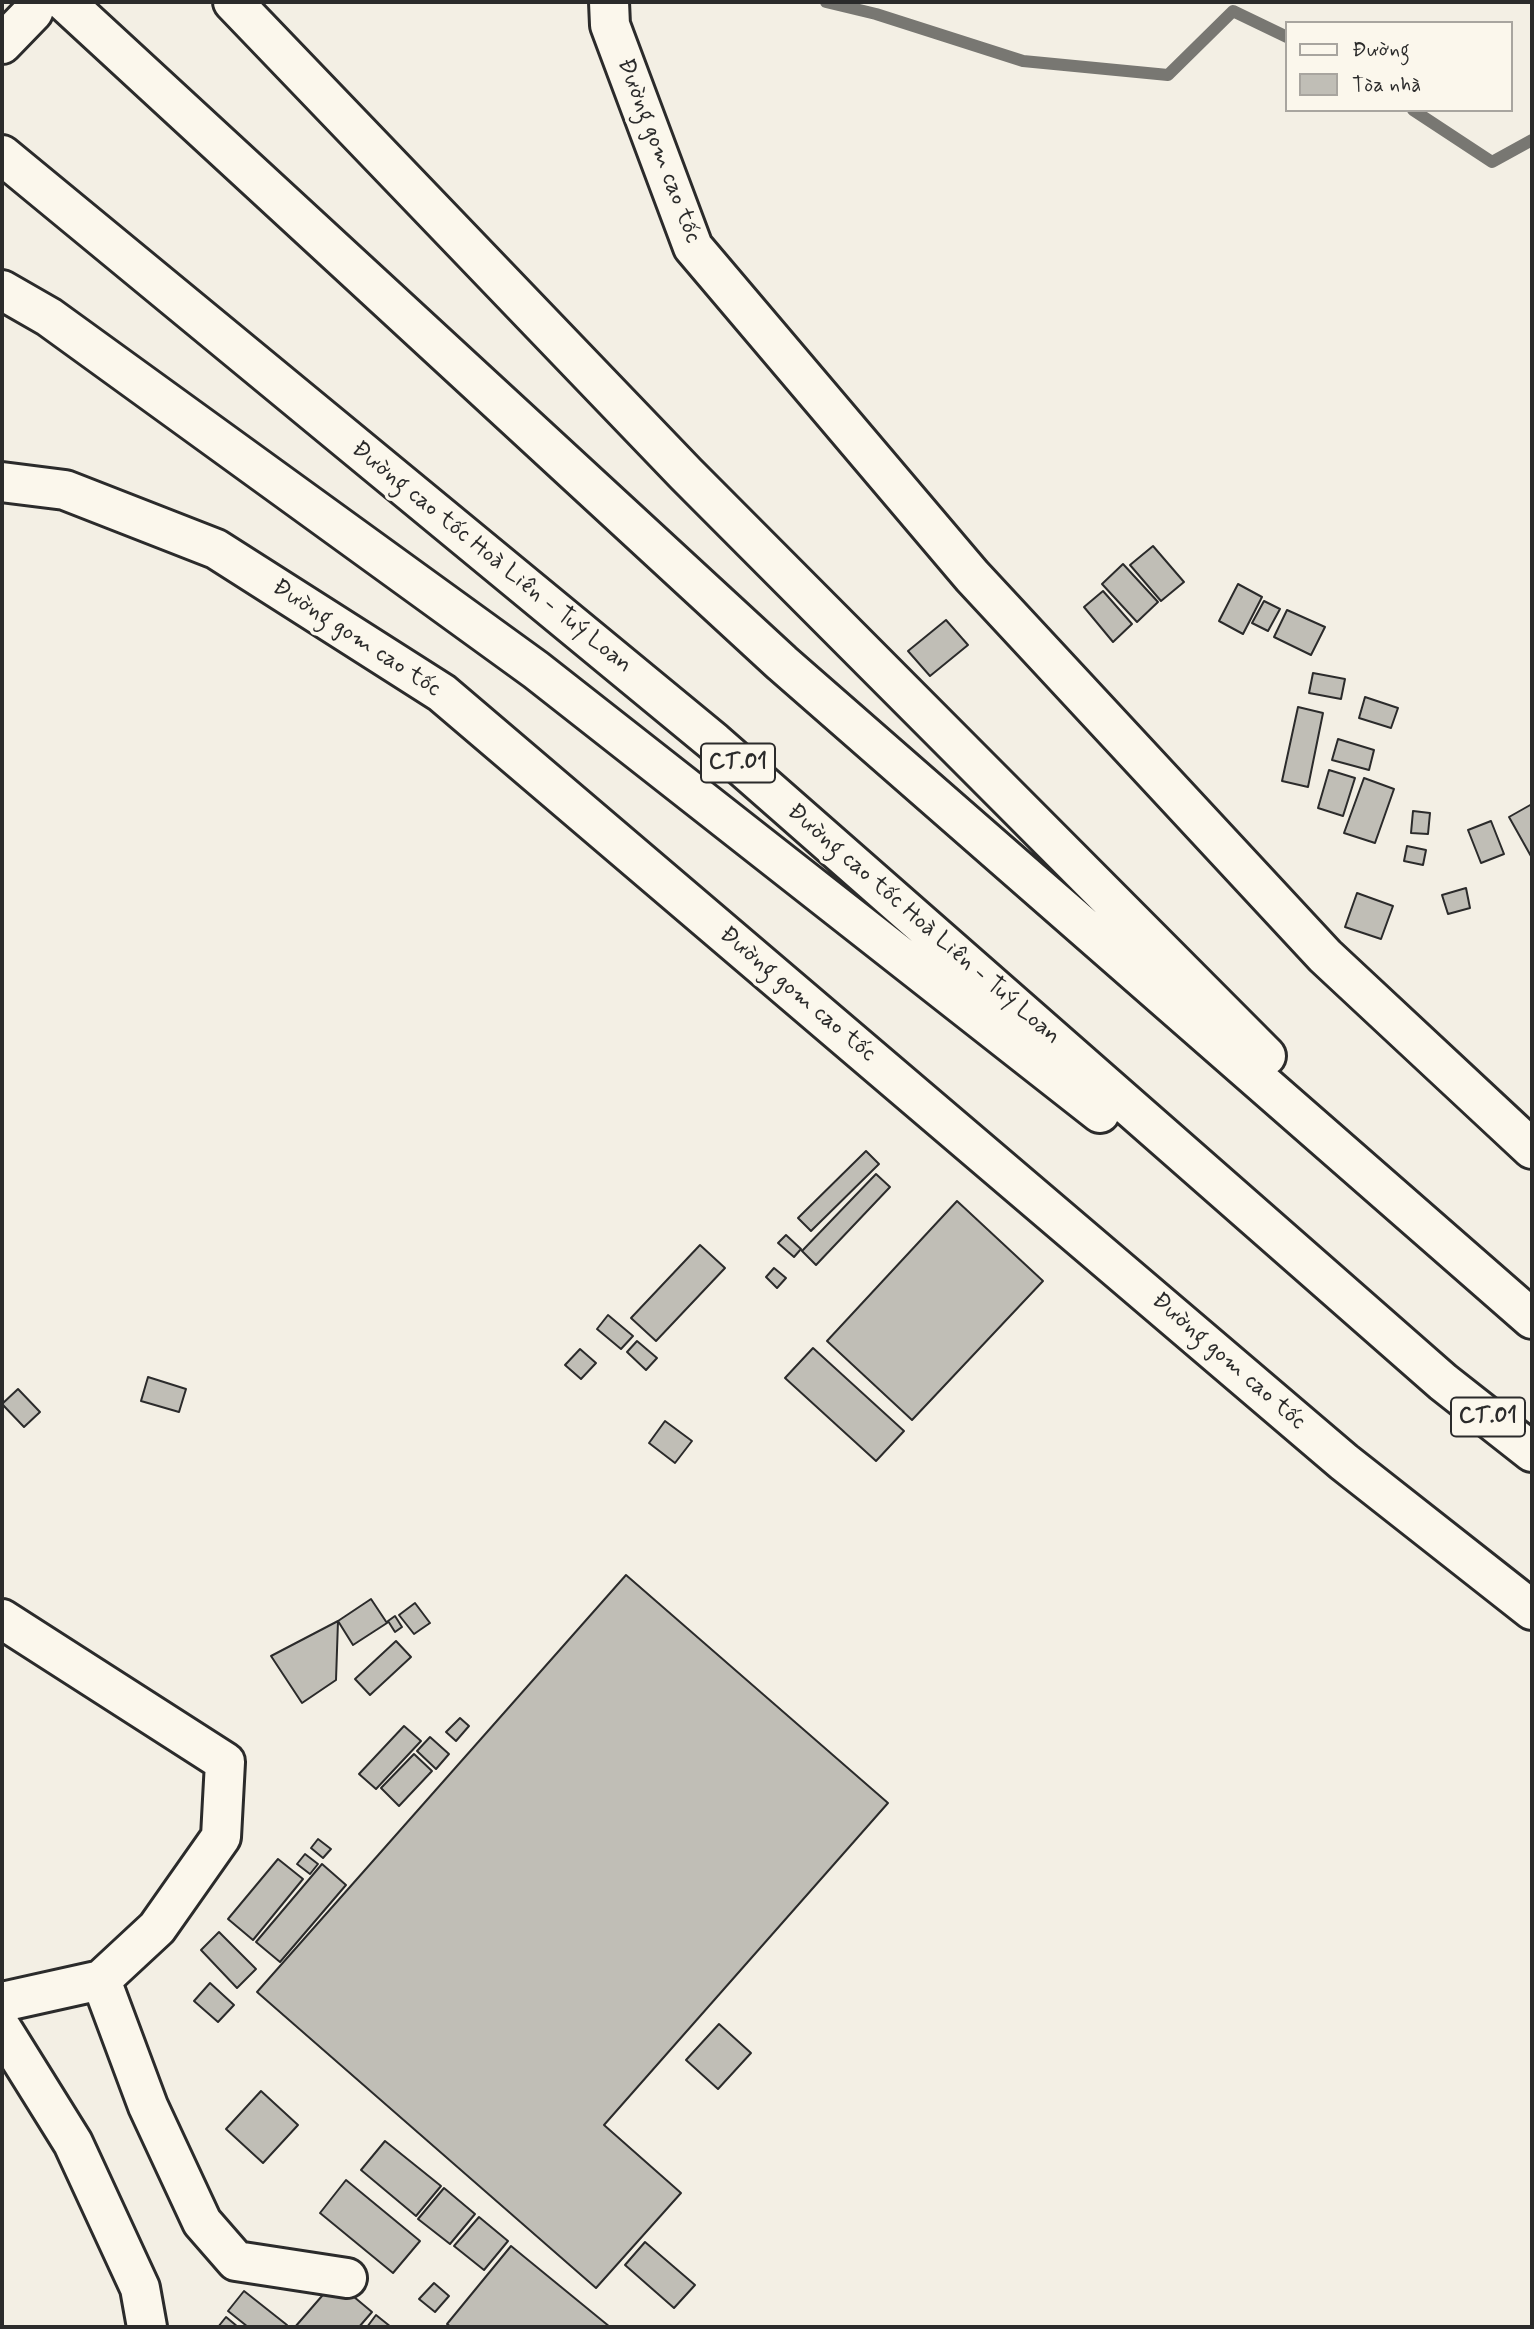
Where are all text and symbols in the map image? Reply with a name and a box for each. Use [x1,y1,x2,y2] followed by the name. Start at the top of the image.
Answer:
[1286,21,1513,112] legend
[1352,36,1410,64] text: Đường
[610,55,706,247] street label: Đường gom cao tốc
[1352,71,1421,99] text: Tòa nhà
[345,436,637,680] street label: Đường cao tốc Hoà Liên - Tuý Loan
[266,574,446,704] street label: Đường gom cao tốc
[701,744,775,782] road number: CT.01
[780,798,1066,1052] street label: Đường cao tốc Hoà Liên - Tuý Loan
[713,921,881,1069] street label: Đường gom cao tốc
[1145,1287,1311,1437] street label: Đường gom cao tốc
[1451,1398,1525,1436] road number: CT.01

